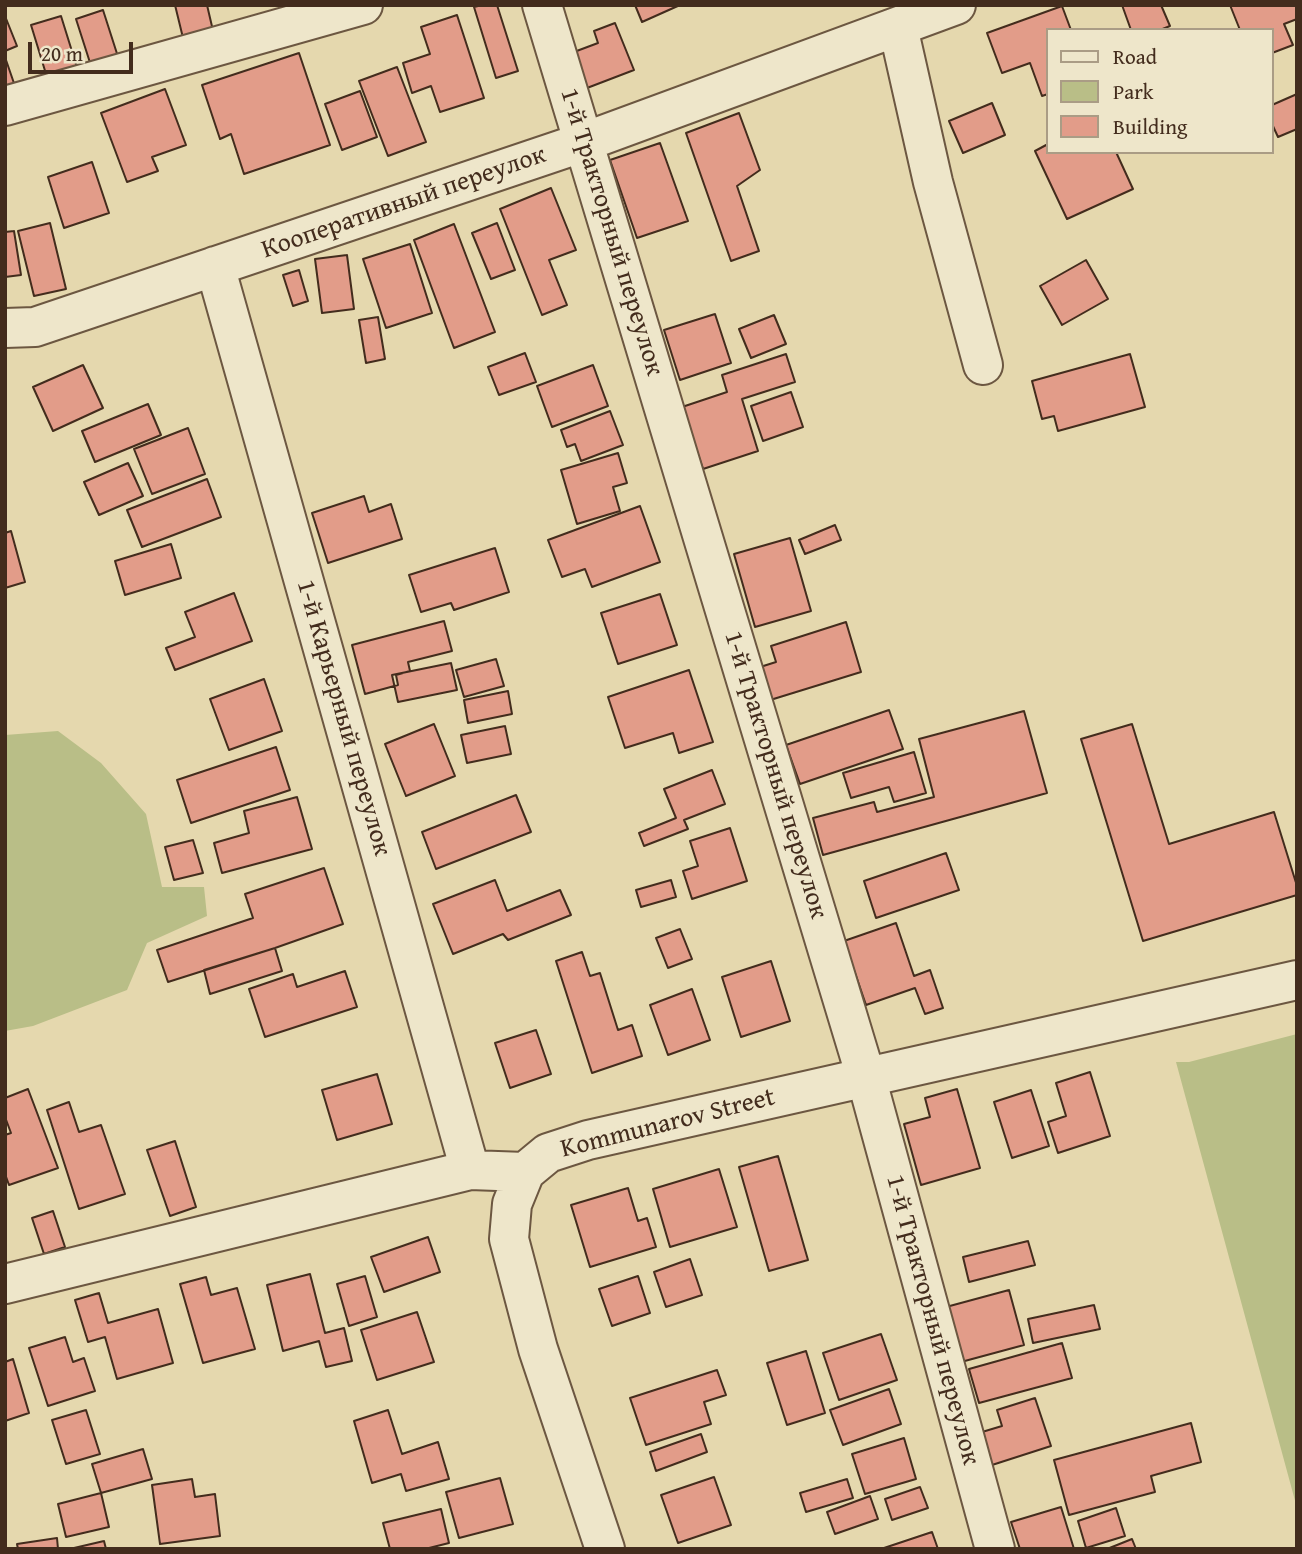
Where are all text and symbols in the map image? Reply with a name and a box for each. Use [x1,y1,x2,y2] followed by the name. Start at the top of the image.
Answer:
[32,28,136,72] scale bar
[1046,28,1274,154] legend
[41,38,83,69] text: 20 m
[1113,41,1157,72] text: Road
[1113,76,1154,107] text: Park
[552,84,670,380] street label: 1-й Тракторный переулок
[1113,111,1187,142] text: Building
[258,140,550,266] street label: Кооперативный переулок
[289,576,397,860] street label: 1-й Карьерный переулок
[716,627,834,923] street label: 1-й Тракторный переулок
[558,1082,778,1166] street label: Kommunarov Street
[878,1172,986,1468] street label: 1-й Тракторный переулок

